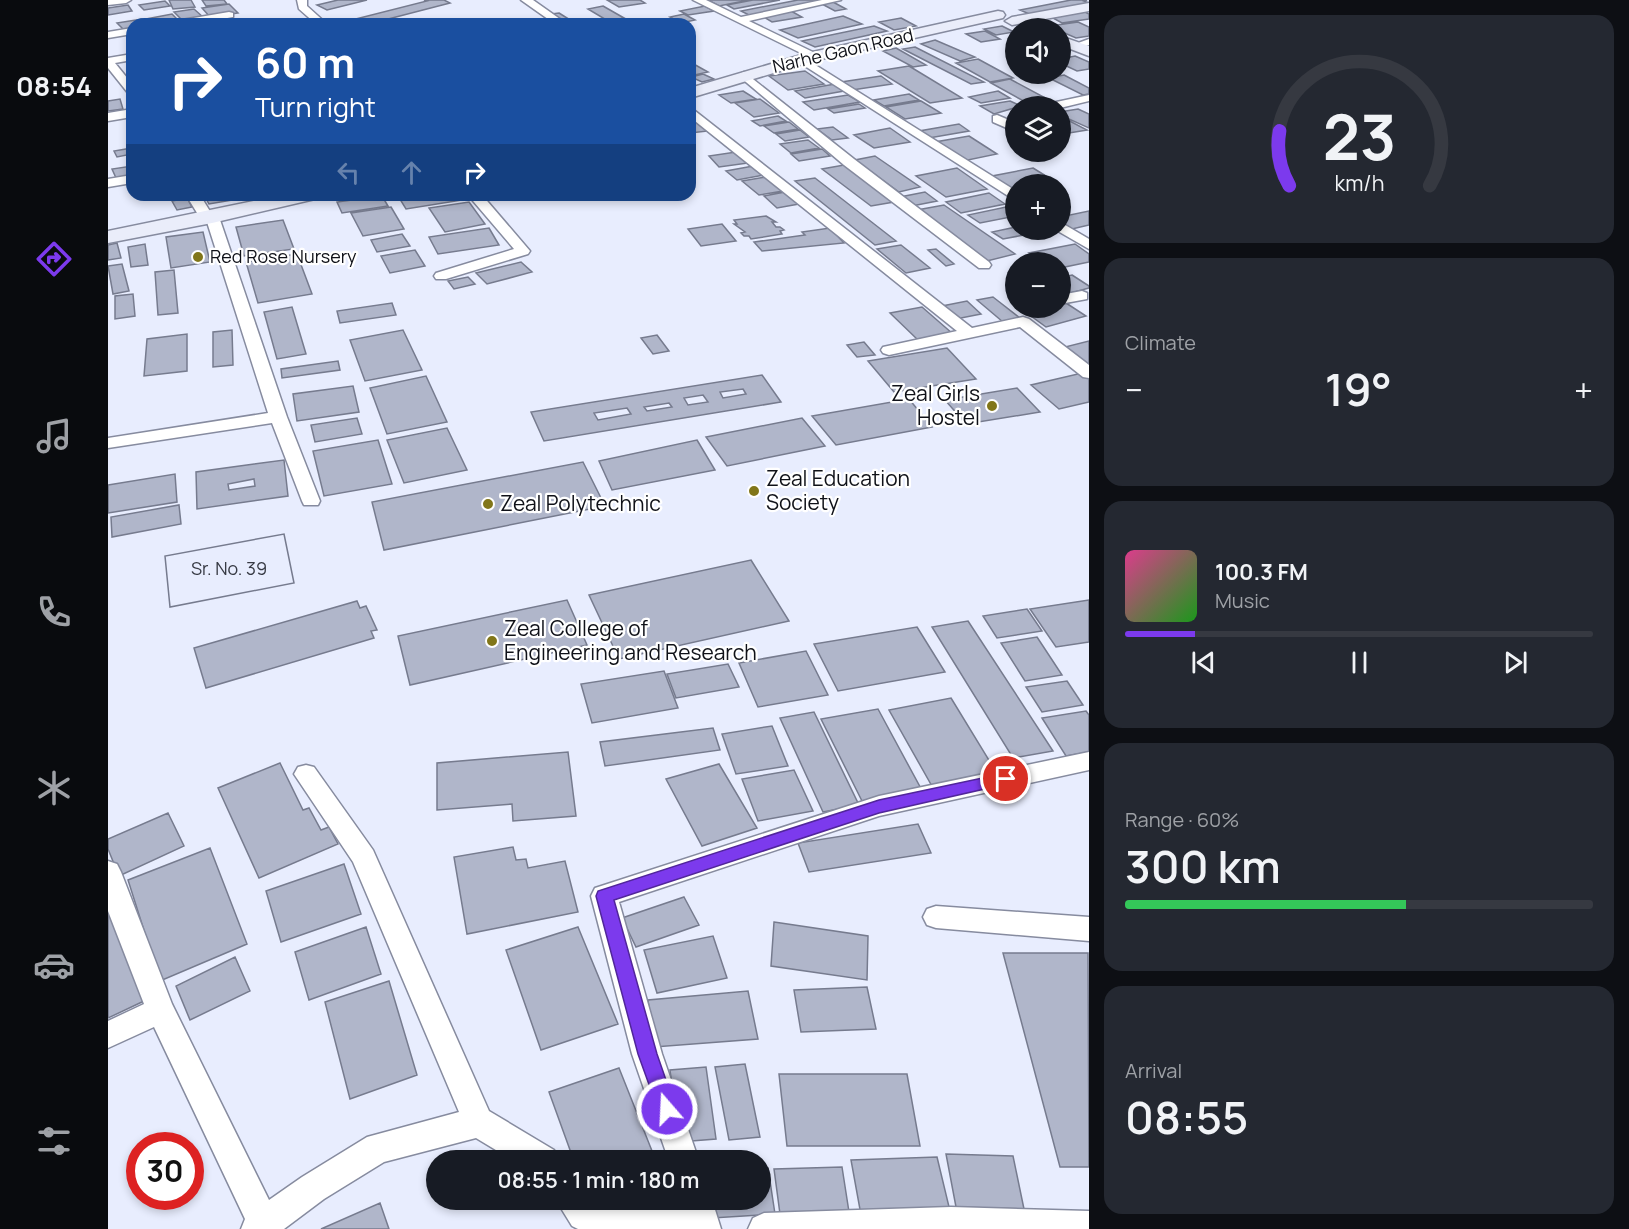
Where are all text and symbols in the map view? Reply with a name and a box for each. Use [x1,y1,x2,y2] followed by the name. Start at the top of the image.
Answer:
[1005,18,1071,318] map controls
[1005,18,1071,84] button: sound
[770,22,916,78] street label: Narhe Gaon Road
[255,33,355,91] text: 60 m
[156,42,234,120] icon: right
[16,67,92,104] text: 08:54
[255,88,376,125] text: Turn right
[1322,93,1396,179] text: 23
[1005,96,1071,162] button: layers
[332,156,365,189] icon: left
[395,156,428,189] icon: ahead
[458,156,491,189] icon: right
[1334,168,1384,197] text: km/h
[1005,174,1071,240] button: +
[33,238,75,280] icon: directions
[210,244,357,268] place label: Red Rose Nursery
[191,250,205,264] marker: Red Rose Nursery
[1005,252,1071,318] button: −
[1125,329,1196,356] text: Climate
[1325,358,1392,420] text: 19°
[1125,367,1143,412] text: −
[1574,367,1593,412] text: +
[891,379,980,431] place label: Zeal Girls Hostel
[985,399,999,413] marker: Zeal Girls Hostel
[33,415,75,457] icon: music
[766,464,910,516] place label: Zeal Education Society
[747,484,761,498] marker: Zeal Education Society
[500,489,661,517] place label: Zeal Polytechnic
[481,497,495,511] marker: Zeal Polytechnic
[191,556,267,580] house number: Sr. No. 39
[1215,557,1308,587] text: 100.3 FM
[1215,587,1270,614] text: Music
[33,591,75,633] icon: phone
[504,614,757,666] place label: Zeal College of Engineering and Research
[485,634,499,648] marker: Zeal College of Engineering and Research
[1187,646,1220,679] icon: previous
[1343,646,1376,679] icon: pause
[1499,646,1532,679] icon: next
[980,753,1031,804] pin
[989,762,1022,795] icon: arrive
[33,767,75,809] icon: climate
[1125,806,1239,833] text: Range · 60%
[1125,835,1281,897] text: 300 km
[33,944,75,986] icon: car
[1125,1057,1182,1084] text: Arrival
[635,1077,699,1141] position arrow
[1125,1086,1248,1148] text: 08:55
[33,1120,75,1162] icon: filters
[126,1132,204,1210] speed limit sign: 30
[498,1165,699,1195] text: 08:55 · 1 min · 180 m

